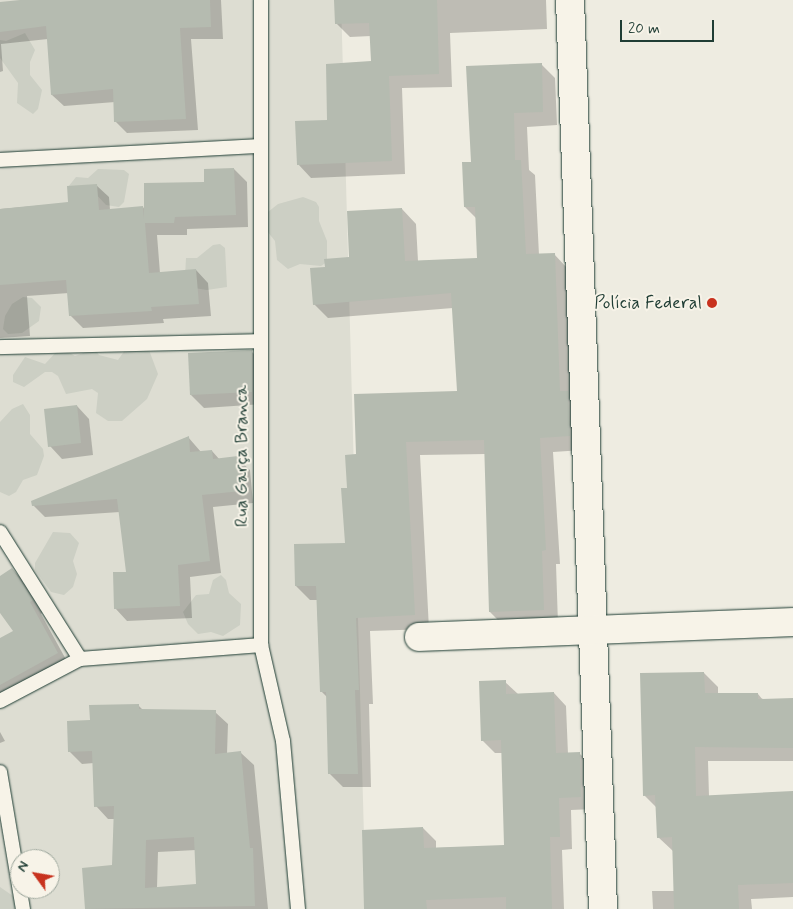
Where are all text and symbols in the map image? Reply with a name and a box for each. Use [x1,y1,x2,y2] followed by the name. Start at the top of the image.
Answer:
[623,10,717,42] scale bar
[628,19,660,39] text: 20 m
[593,292,702,314] place label: Polícia Federal
[706,297,718,309] marker: Polícia Federal
[231,386,253,526] street label: Rua Garça Branca
[10,849,60,899] north arrow
[13,858,33,875] text: N

